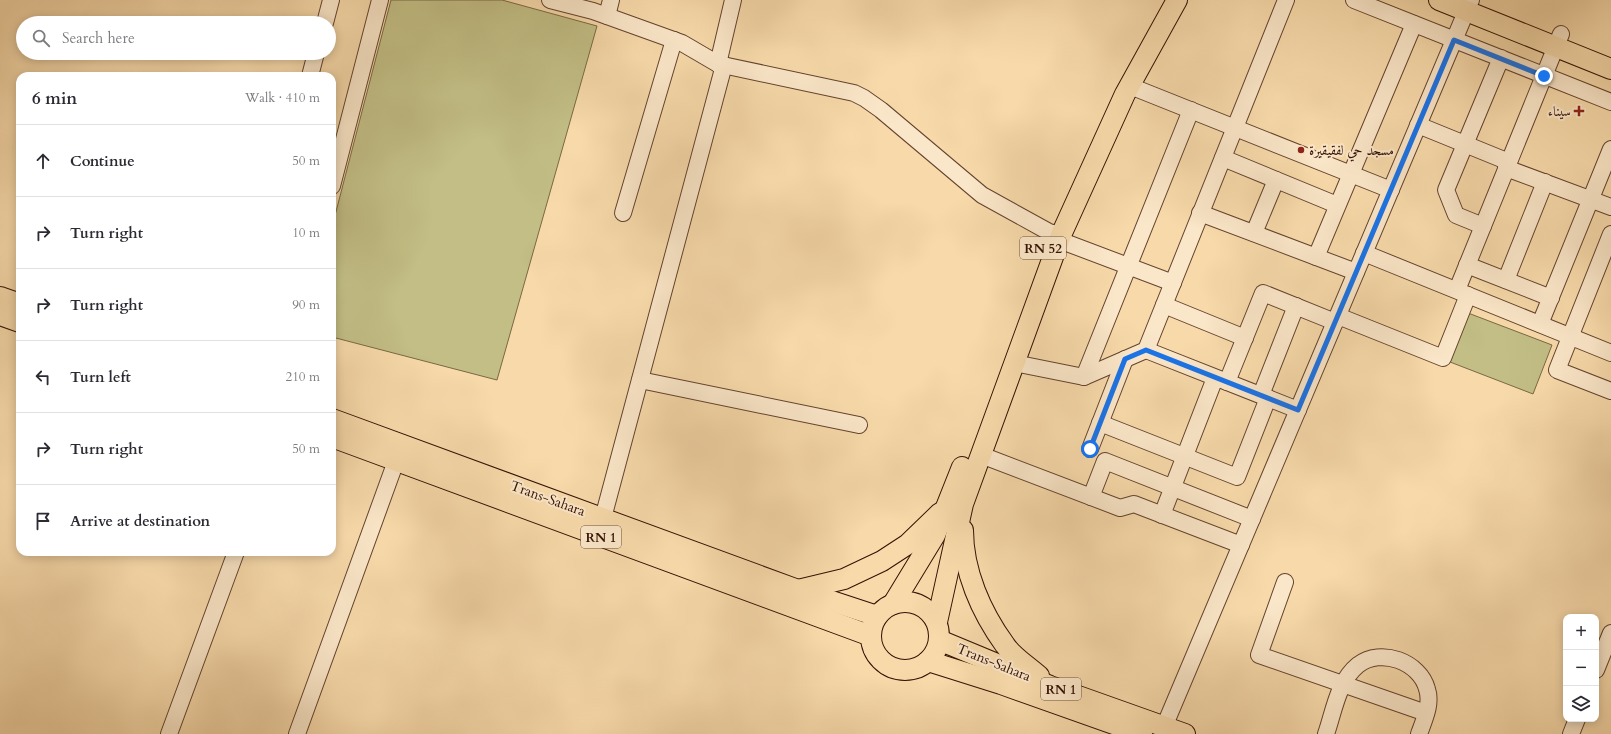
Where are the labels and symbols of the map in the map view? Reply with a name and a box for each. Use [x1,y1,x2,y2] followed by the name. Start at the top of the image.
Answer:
[1535,67,1553,85] route end
[1548,102,1571,121] place label: سيناء
[1574,106,1584,116] marker: سيناء
[1309,141,1394,162] place label: مسجد حي لفقيقيرة
[1296,145,1306,155] marker: مسجد حي لفقيقيرة
[1020,237,1066,259] road number: RN 52
[1081,440,1099,458] route start
[508,476,588,521] street label: Trans-Sahara
[581,526,621,548] road number: RN 1
[954,639,1034,686] street label: Trans-Sahara
[1041,678,1081,700] road number: RN 1

